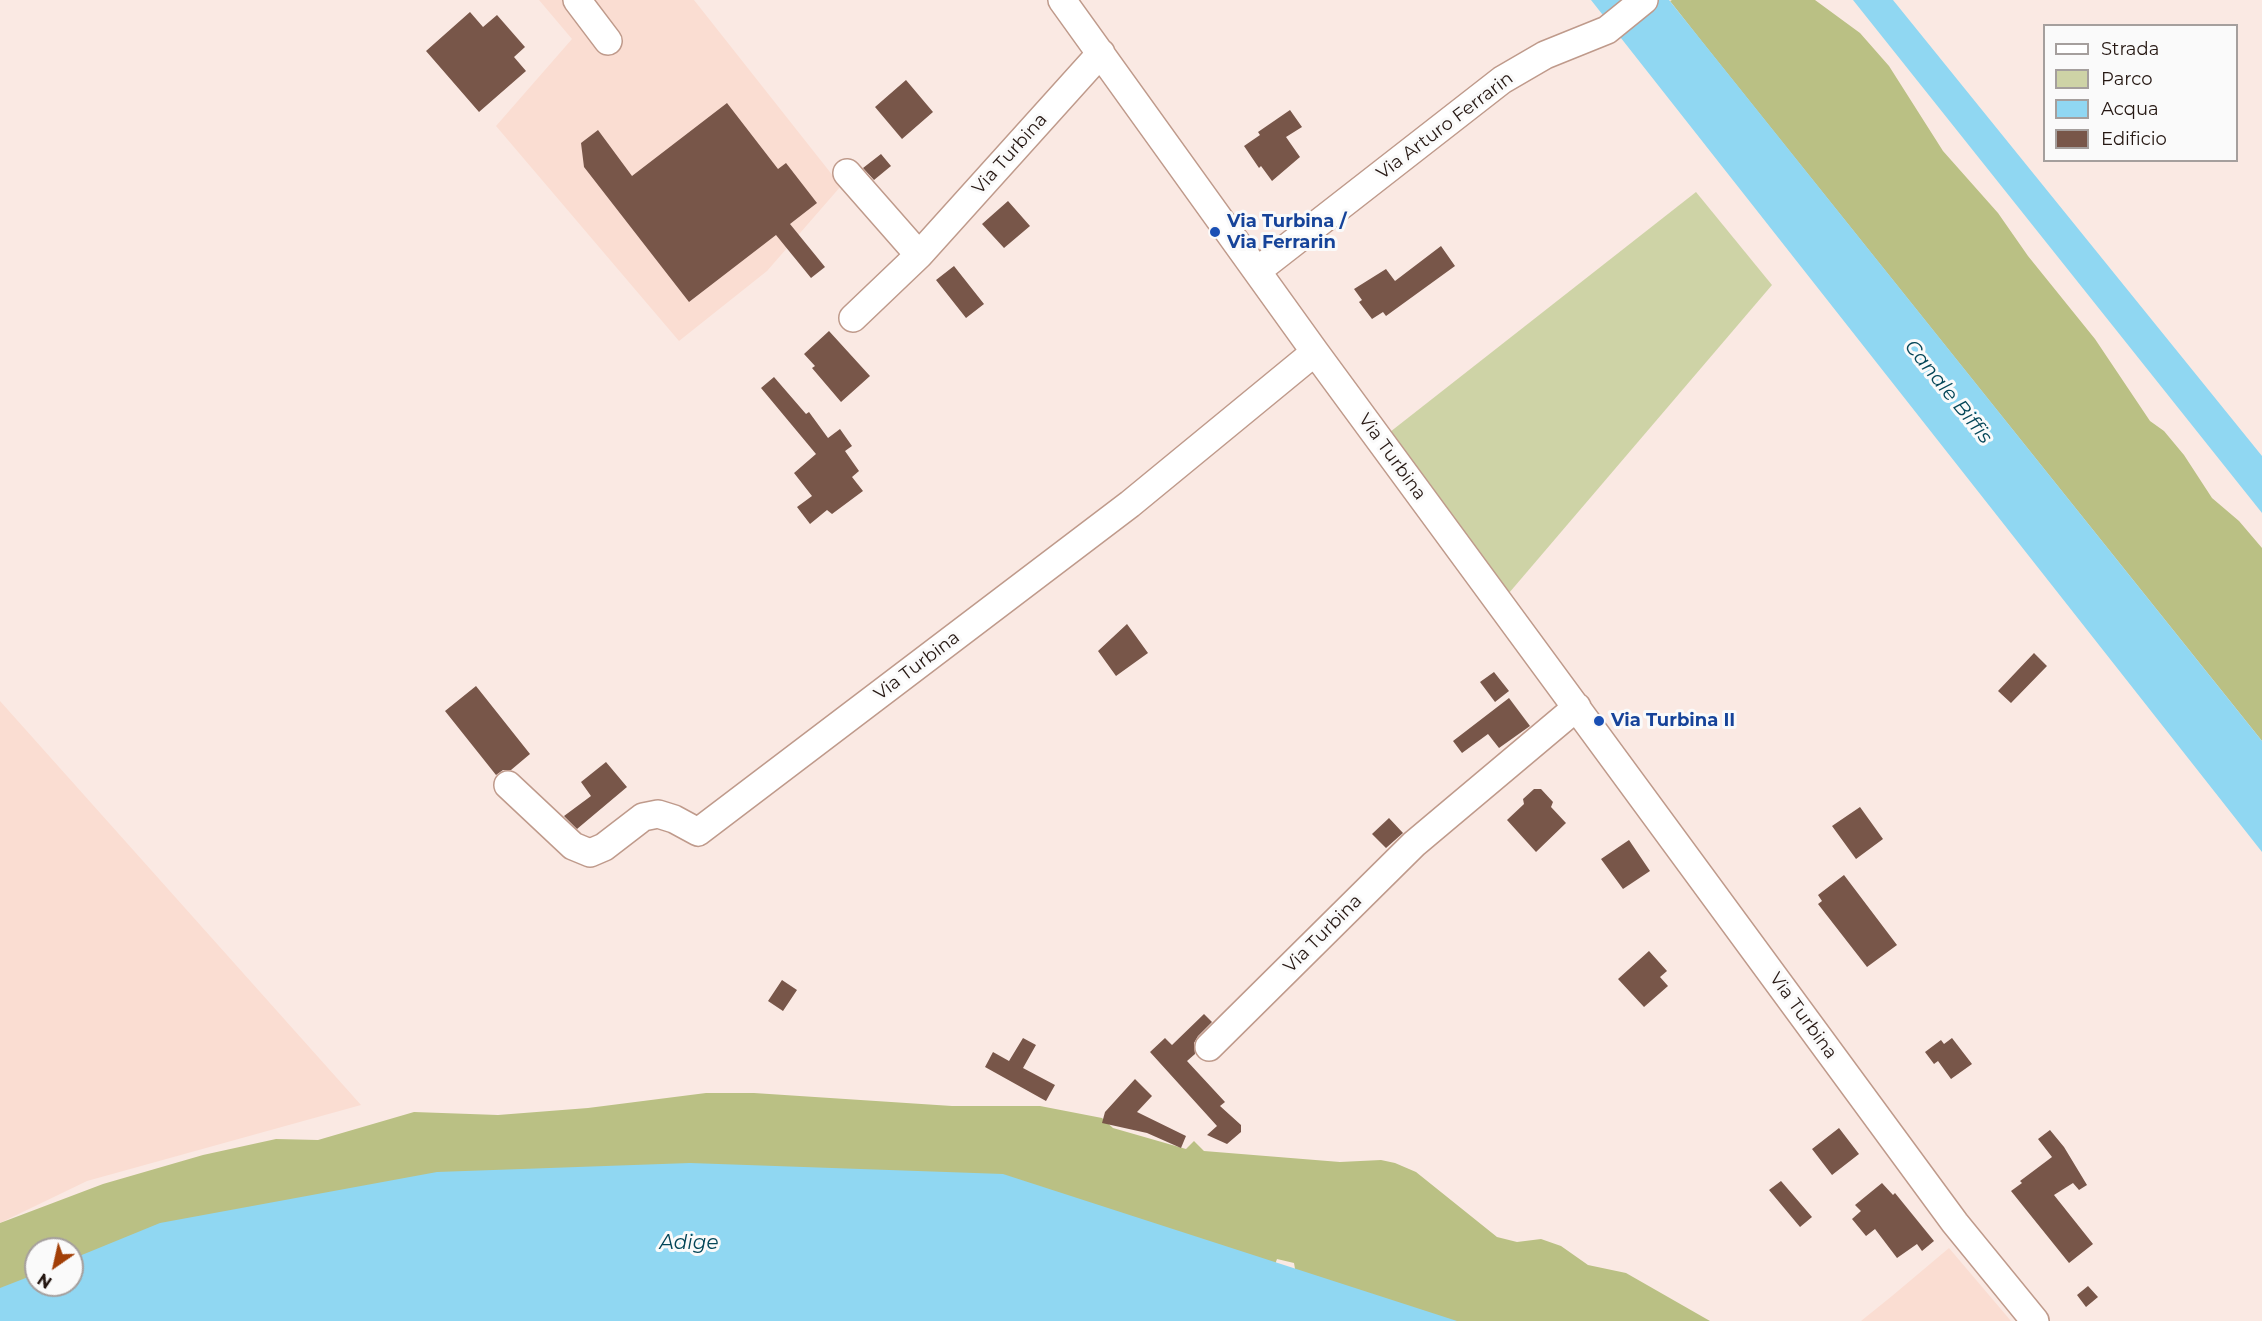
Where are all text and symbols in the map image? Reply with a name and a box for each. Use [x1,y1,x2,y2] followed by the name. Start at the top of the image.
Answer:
[2043,24,2238,162] legend
[2101,38,2159,60] text: Strada
[1372,68,1518,184] street label: Via Arturo Ferrarin
[2101,68,2153,90] text: Parco
[2101,98,2159,120] text: Acqua
[968,109,1052,199] street label: Via Turbina
[2101,128,2167,150] text: Edificio
[1227,211,1346,254] place label: Via Turbina / Via Ferrarin
[1208,225,1222,239] marker: Via Turbina / Via Ferrarin
[1899,335,1997,449] water label: Canale Biffis
[1353,410,1431,504] street label: Via Turbina
[870,627,964,705] street label: Via Turbina
[1611,710,1735,732] place label: Via Turbina II
[1592,714,1606,728] marker: Via Turbina II
[1279,890,1367,978] street label: Via Turbina
[1764,969,1842,1063] street label: Via Turbina
[660,1231,718,1255] water label: Adige
[24,1237,84,1297] north arrow
[34,1269,55,1292] text: N

